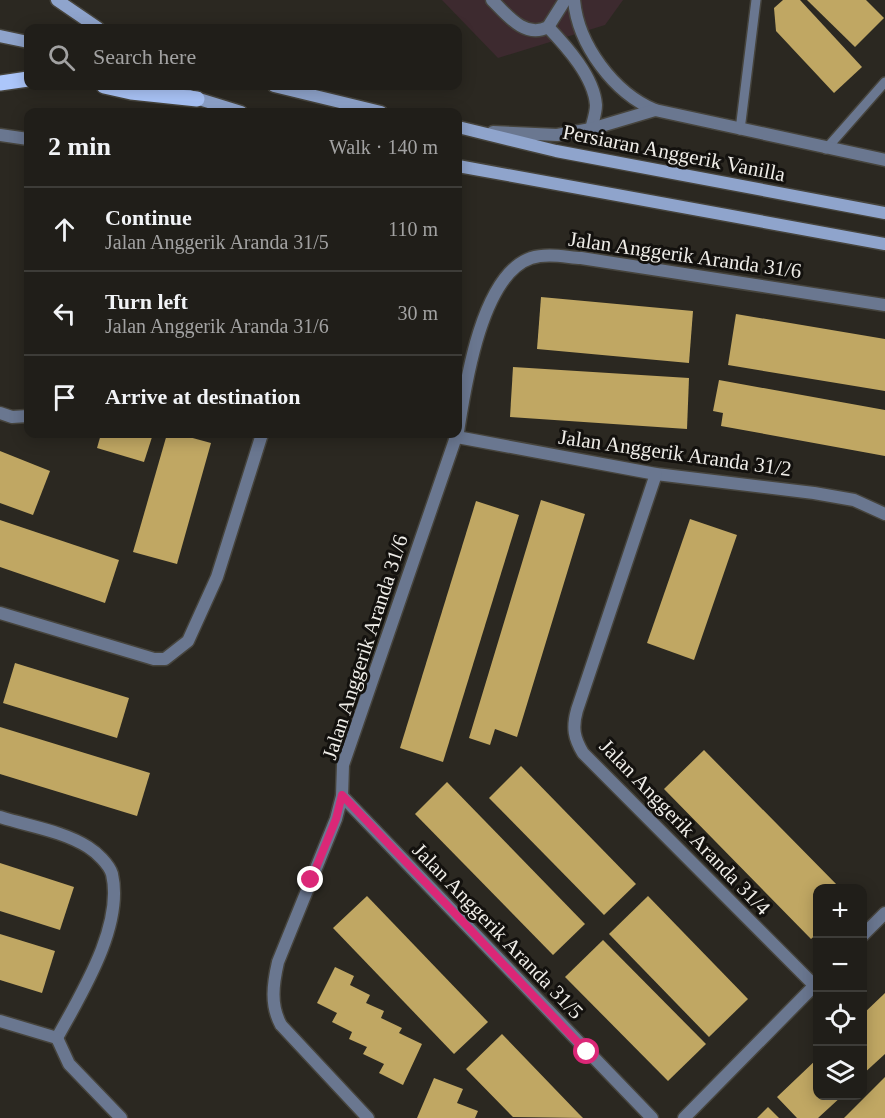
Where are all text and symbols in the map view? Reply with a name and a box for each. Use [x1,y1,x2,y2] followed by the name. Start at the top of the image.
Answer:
[24,24,462,90] search box
[45,41,78,74] icon: search
[93,44,196,69] text: Search here
[561,120,788,186] street label: Persiaran Anggerik Vanilla
[48,132,111,161] text: 2 min
[329,136,438,158] text: Walk · 140 m
[105,205,192,230] text: Continue
[48,213,81,246] icon: ahead
[388,218,438,240] text: 110 m
[567,227,803,283] street label: Jalan Anggerik Aranda 31/6
[105,231,329,253] text: Jalan Anggerik Aranda 31/5
[105,289,188,314] text: Turn left
[48,297,81,330] icon: left
[397,302,438,324] text: 30 m
[105,315,329,337] text: Jalan Anggerik Aranda 31/6
[48,381,81,414] icon: arrive
[105,384,301,409] text: Arrive at destination
[557,425,793,481] street label: Jalan Anggerik Aranda 31/2
[317,532,413,762] street label: Jalan Anggerik Aranda 31/6
[595,734,776,920] street label: Jalan Anggerik Aranda 31/4
[408,838,588,1024] street label: Jalan Anggerik Aranda 31/5
[297,866,323,892] route end
[813,884,867,1100] map controls
[813,884,867,938] button: +
[813,938,867,992] button: −
[813,992,867,1046] button: locate
[573,1038,599,1064] route start
[813,1046,867,1100] button: layers

